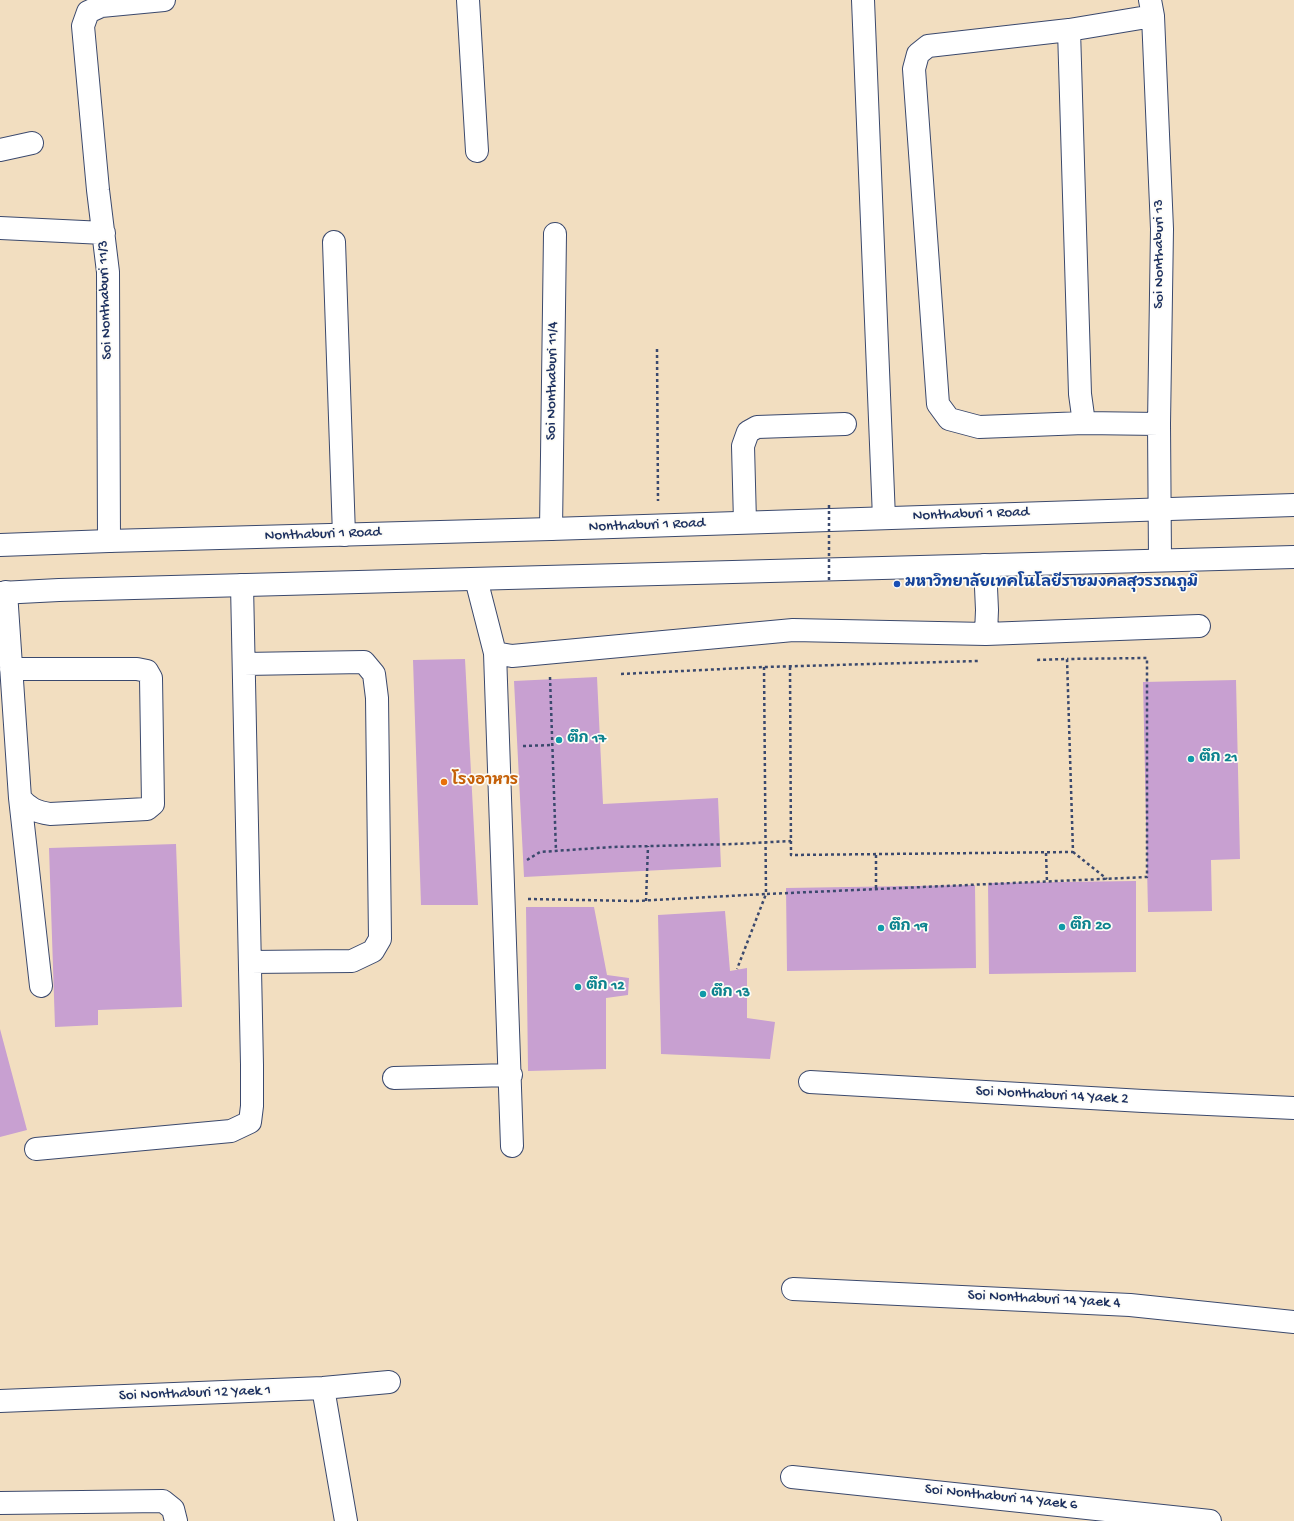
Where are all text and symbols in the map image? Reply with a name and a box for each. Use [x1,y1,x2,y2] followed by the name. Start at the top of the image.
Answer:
[1151,199,1169,309] street label: Soi Nonthaburi 13
[95,240,117,360] street label: Soi Nonthaburi 11/3
[543,322,563,440] street label: Soi Nonthaburi 11/4
[912,504,1030,526] street label: Nonthaburi 1 Road
[588,515,706,537] street label: Nonthaburi 1 Road
[264,524,382,546] street label: Nonthaburi 1 Road
[905,575,1198,593] place label: มหาวิทยาลัยเทคโนโลยีราชมงคลสุวรรณภูมิ
[892,579,902,589] marker: มหาวิทยาลัยเทคโนโลยีราชมงคลสุวรรณภูมิ
[567,731,606,749] place label: ตึก 17
[554,735,564,745] marker: ตึก 17
[1199,750,1238,768] place label: ตึก 21
[1186,754,1196,764] marker: ตึก 21
[452,773,518,791] place label: โรงอาหาร
[439,777,449,787] marker: โรงอาหาร
[1070,918,1111,936] place label: ตึก 20
[889,919,928,937] place label: ตึก 19
[1057,922,1067,932] marker: ตึก 20
[876,923,886,933] marker: ตึก 19
[586,978,625,996] place label: ตึก 12
[573,982,583,992] marker: ตึก 12
[711,985,750,1003] place label: ตึก 13
[698,989,708,999] marker: ตึก 13
[975,1083,1129,1109] street label: Soi Nonthaburi 14 Yaek 2
[967,1287,1121,1313] street label: Soi Nonthaburi 14 Yaek 4
[119,1382,271,1406] street label: Soi Nonthaburi 12 Yaek 1
[924,1481,1078,1515] street label: Soi Nonthaburi 14 Yaek 6

